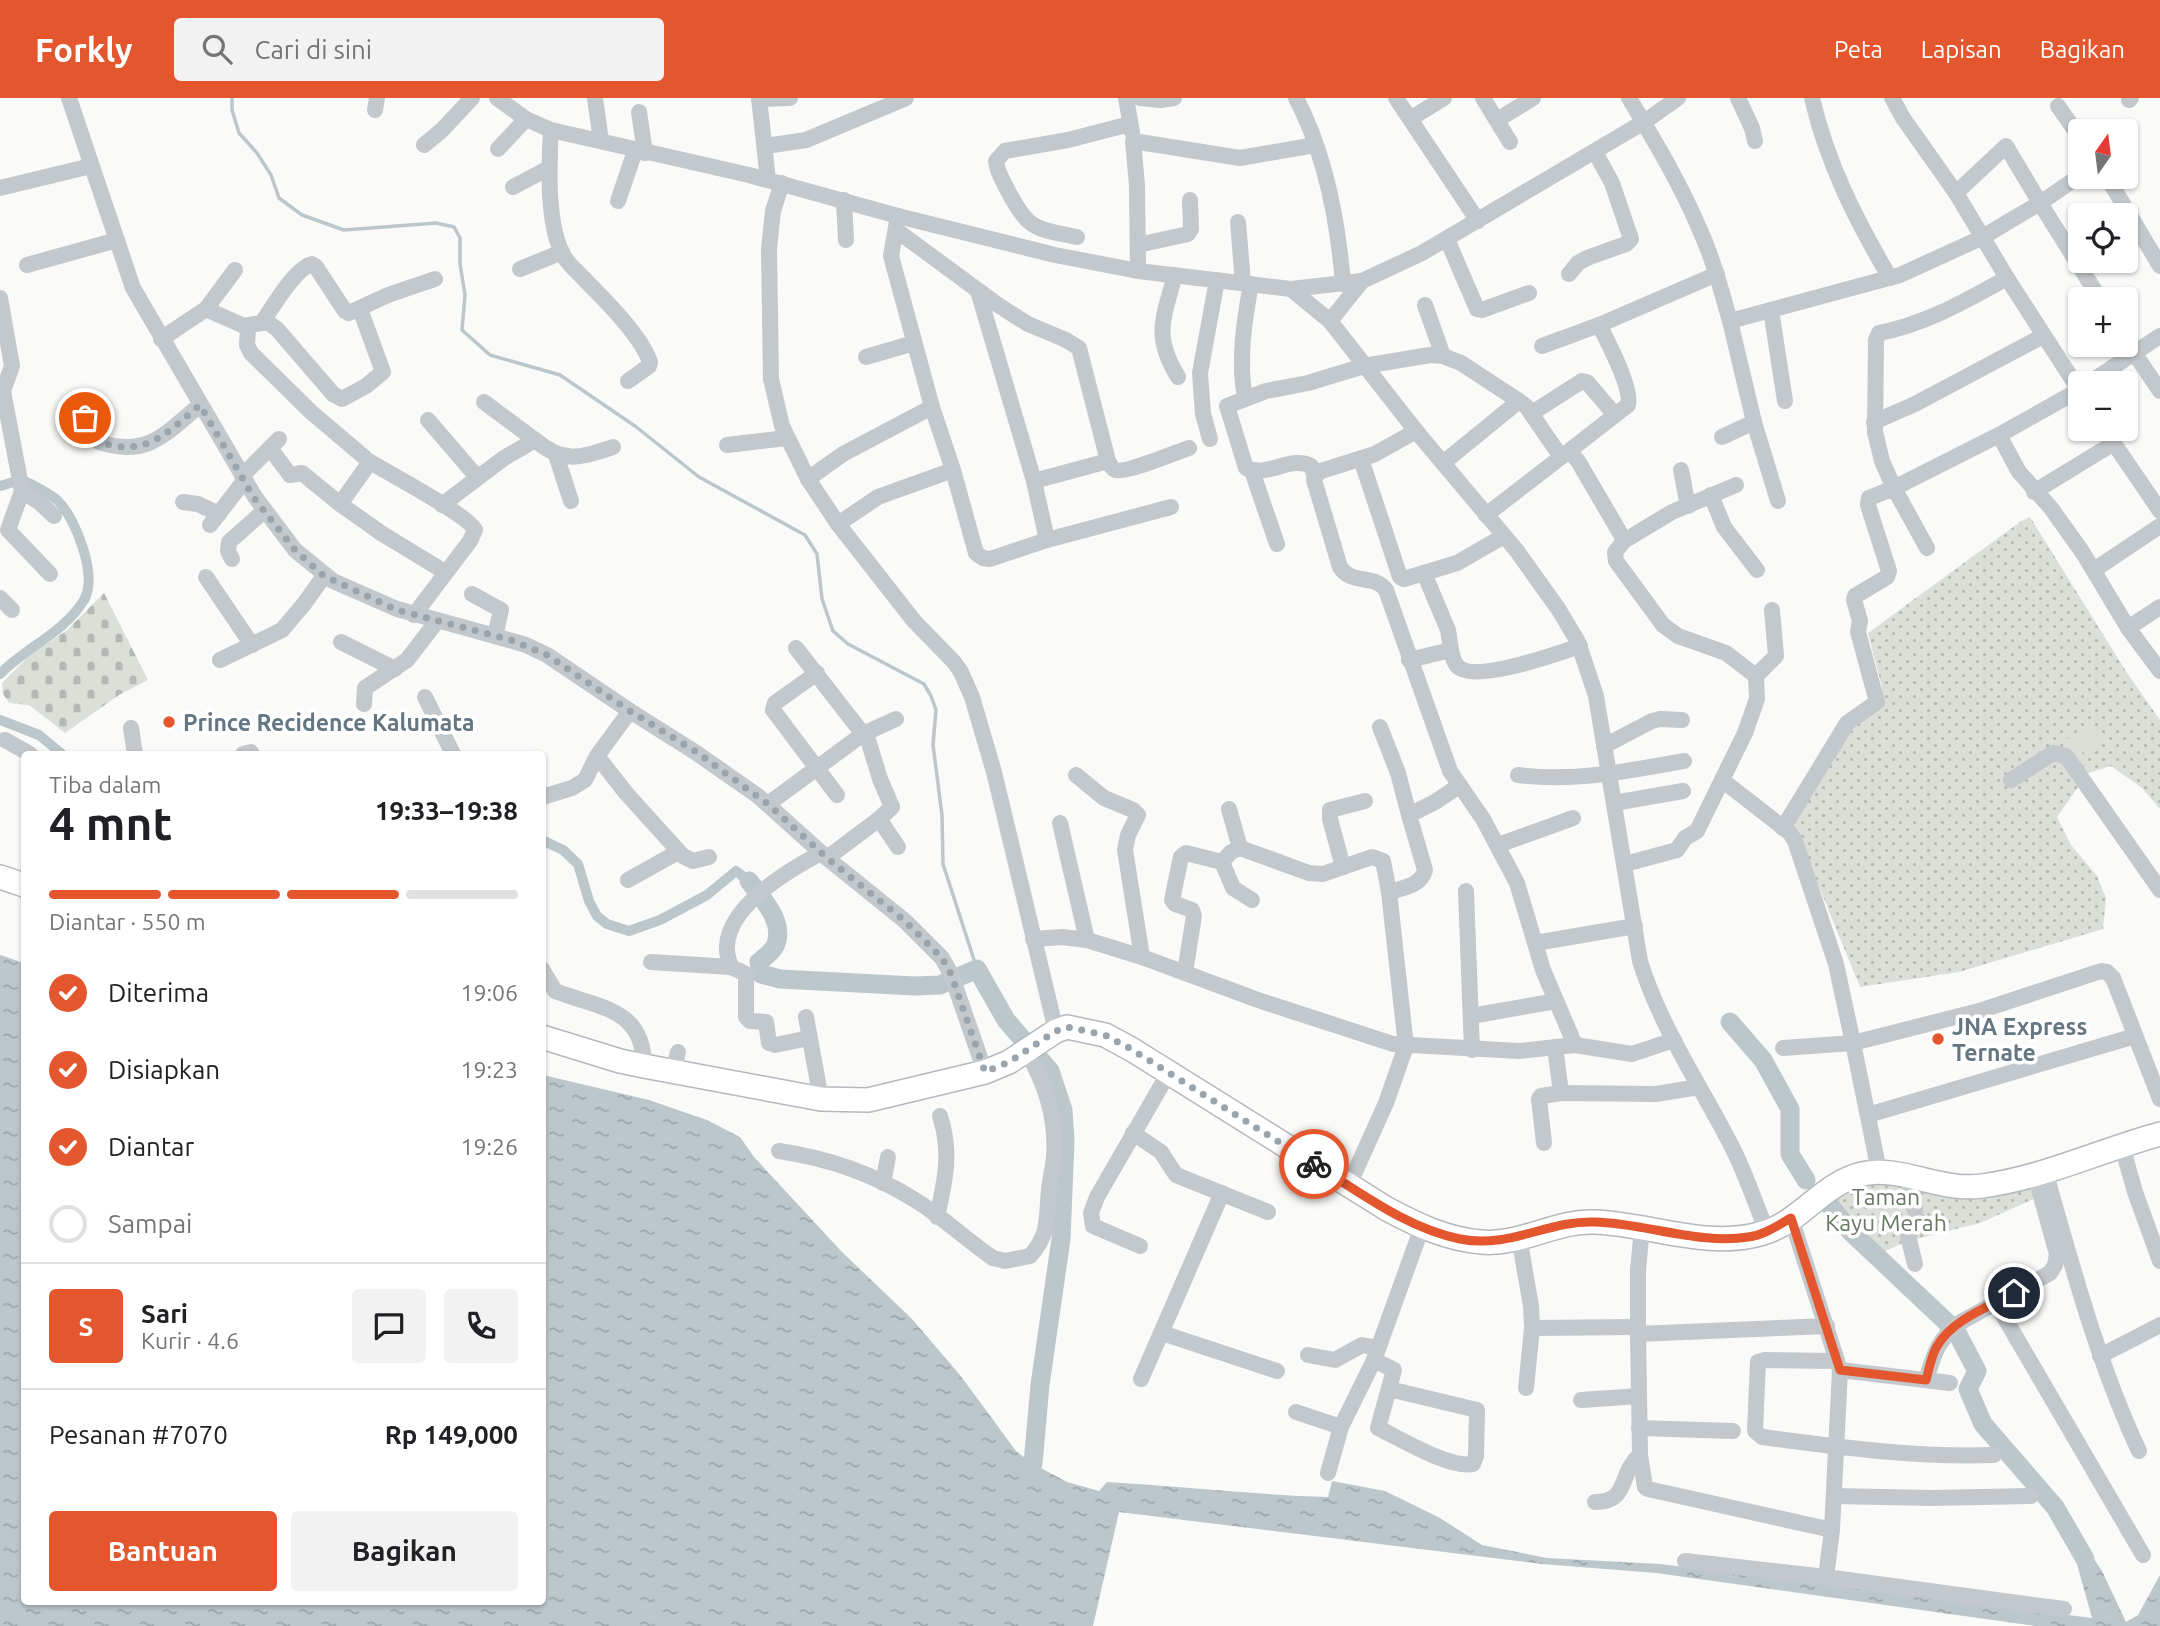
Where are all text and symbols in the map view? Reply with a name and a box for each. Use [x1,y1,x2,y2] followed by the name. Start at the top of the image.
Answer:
[174,18,664,81] search box
[198,30,236,68] icon: search
[35,31,132,68] text: Forkly
[254,35,372,64] text: Cari di sini
[1834,36,1883,63] text: Peta
[1921,36,2002,63] text: Lapisan
[2040,36,2125,63] text: Bagikan
[2068,119,2138,189] north arrow
[2068,119,2138,441] map controls
[2068,203,2138,273] button: locate
[2068,287,2138,357] button: +
[2068,371,2138,441] button: −
[55,388,115,448] pin
[66,399,104,437] icon: bag
[183,710,474,735] place label: Prince Recidence Kalumata
[161,714,177,730] marker: Prince Recidence Kalumata
[49,772,161,797] text: Tiba dalam
[375,796,518,825] text: 19:33–19:38
[49,797,172,849] text: 4 mnt
[49,909,206,934] text: Diantar · 550 m
[49,974,87,1012] icon: check
[108,978,209,1007] text: Diterima
[460,980,518,1005] text: 19:06
[1952,1014,2087,1065] place label: JNA Express Ternate
[1930,1031,1946,1047] marker: JNA Express Ternate
[49,1051,87,1089] icon: check
[108,1055,220,1084] text: Disiapkan
[460,1057,518,1082] text: 19:23
[49,1128,87,1166] icon: check
[1279,1129,1349,1199] courier
[108,1132,194,1161] text: Diantar
[460,1134,518,1159] text: 19:26
[1295,1145,1333,1183] icon: bike
[1825,1184,1947,1235] park label: Taman Kayu Merah
[108,1209,192,1238] text: Sampai
[1984,1263,2044,1323] pin
[1995,1274,2033,1312] icon: home
[352,1289,426,1363] button: chat
[444,1289,518,1363] button: phone
[141,1299,188,1328] text: Sari
[79,1312,93,1341] text: S
[141,1328,239,1353] text: Kurir · 4.6
[49,1420,228,1449] text: Pesanan #7070
[385,1420,518,1449] text: Rp 149,000
[49,1511,277,1591] button: Bantuan
[291,1511,518,1591] button: Bagikan

